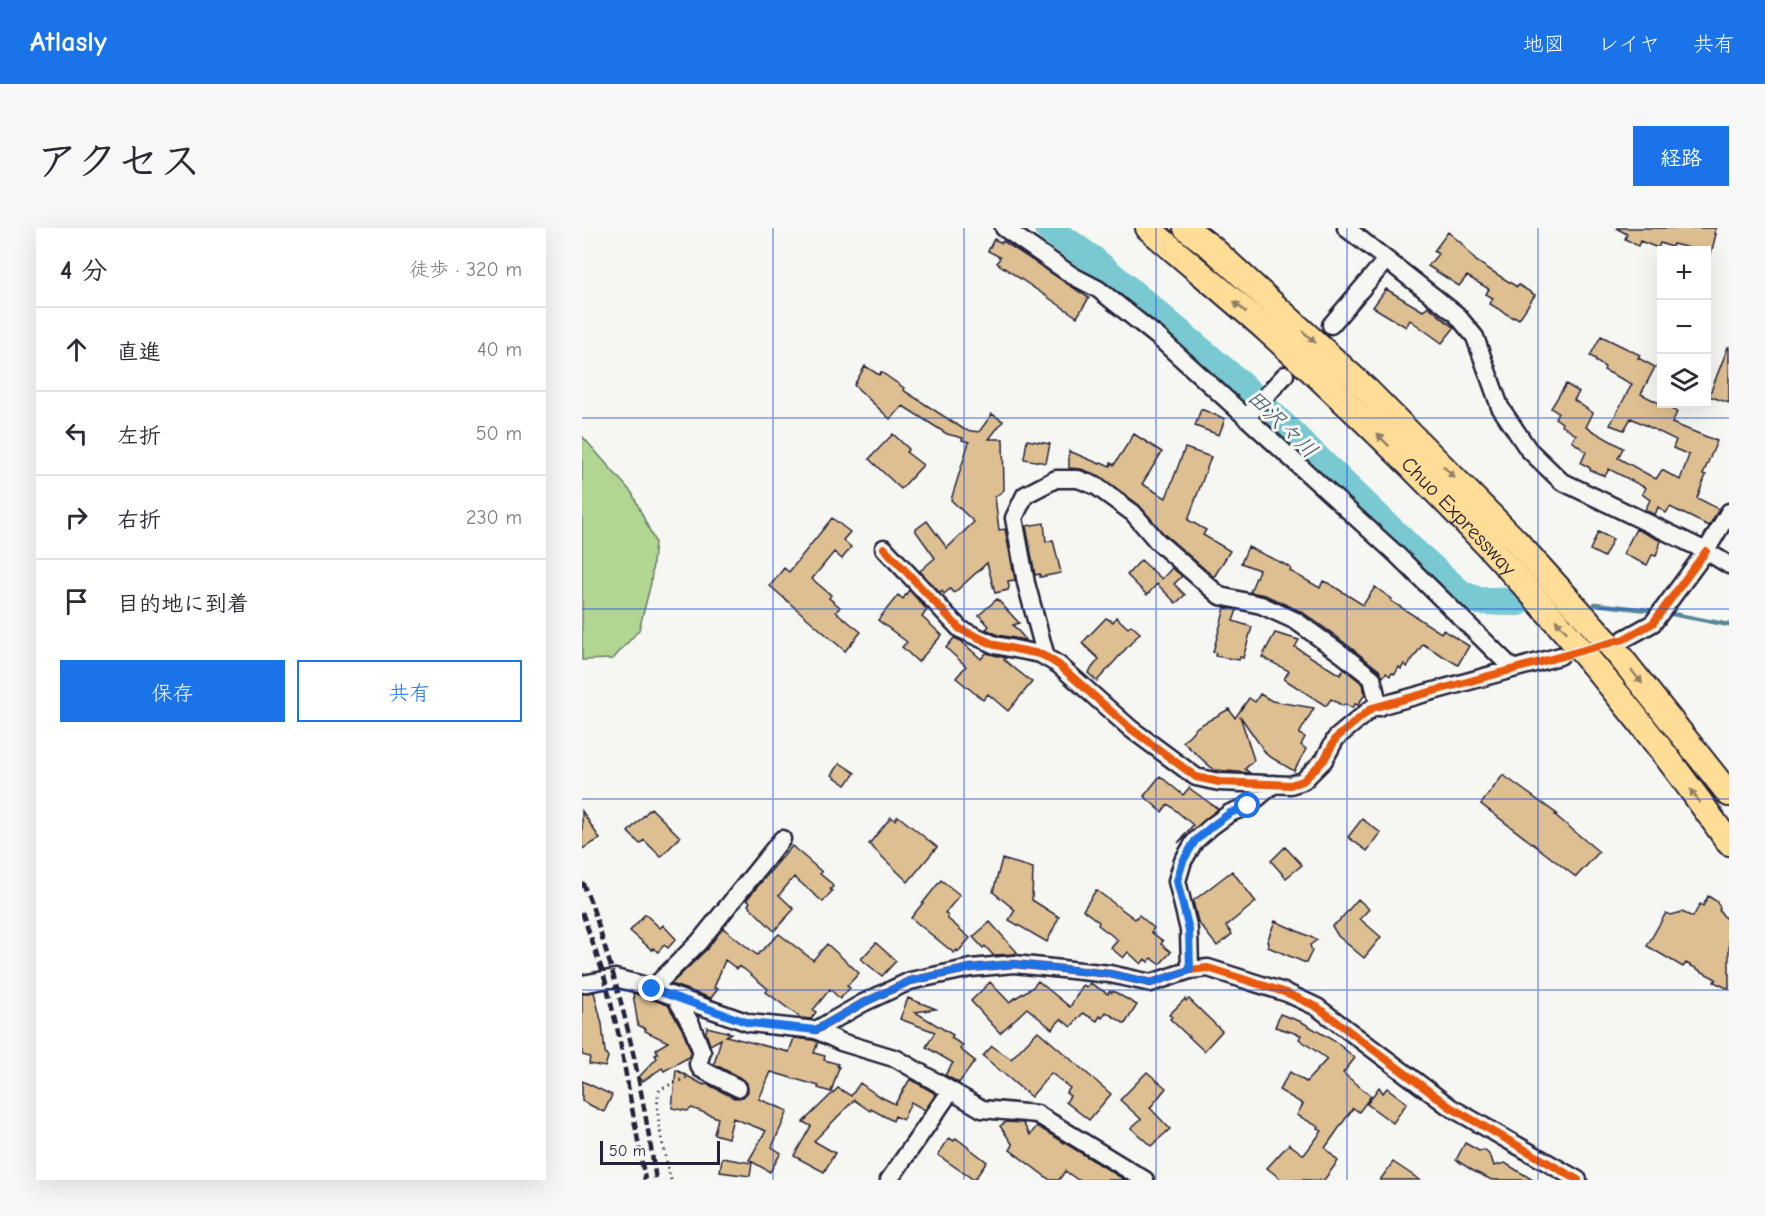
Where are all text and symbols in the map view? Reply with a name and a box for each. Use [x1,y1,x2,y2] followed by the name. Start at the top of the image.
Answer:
[30,26,107,58] text: Atlasly
[1523,32,1565,56] text: 地図
[1598,32,1660,56] text: レイヤ
[1693,32,1735,56] text: 共有
[1633,126,1729,186] button: 経路
[36,137,201,186] text: アクセス
[1657,246,1711,408] map controls
[1657,246,1711,300] button: +
[60,256,107,286] text: 4 分
[409,258,522,281] text: 徒歩 · 320 m
[1657,300,1711,354] button: −
[1233,301,1248,314] one-way arrow
[1301,329,1315,343] one-way arrow
[60,333,93,366] icon: ahead
[477,338,522,361] text: 40 m
[117,339,161,365] text: 直進
[1657,354,1711,408] button: layers
[1241,384,1323,464] water label: 田沢々川
[60,417,93,450] icon: left
[476,422,522,445] text: 50 m
[117,423,161,449] text: 左折
[1376,432,1390,447] one-way arrow
[1396,452,1522,581] street label: Chuo Expressway
[1442,464,1456,478] one-way arrow
[60,501,93,534] icon: right
[466,506,522,529] text: 230 m
[117,507,161,533] text: 右折
[60,585,93,618] icon: arrive
[117,591,249,617] text: 目的地に到着
[1555,619,1568,634] one-way arrow
[60,660,285,722] button: 保存
[297,660,522,722] button: 共有
[1631,670,1643,685] one-way arrow
[1689,788,1701,804] one-way arrow
[1234,792,1260,818] route start
[638,975,664,1001] route end
[600,1138,720,1166] scale bar
[609,1142,646,1160] text: 50 m

